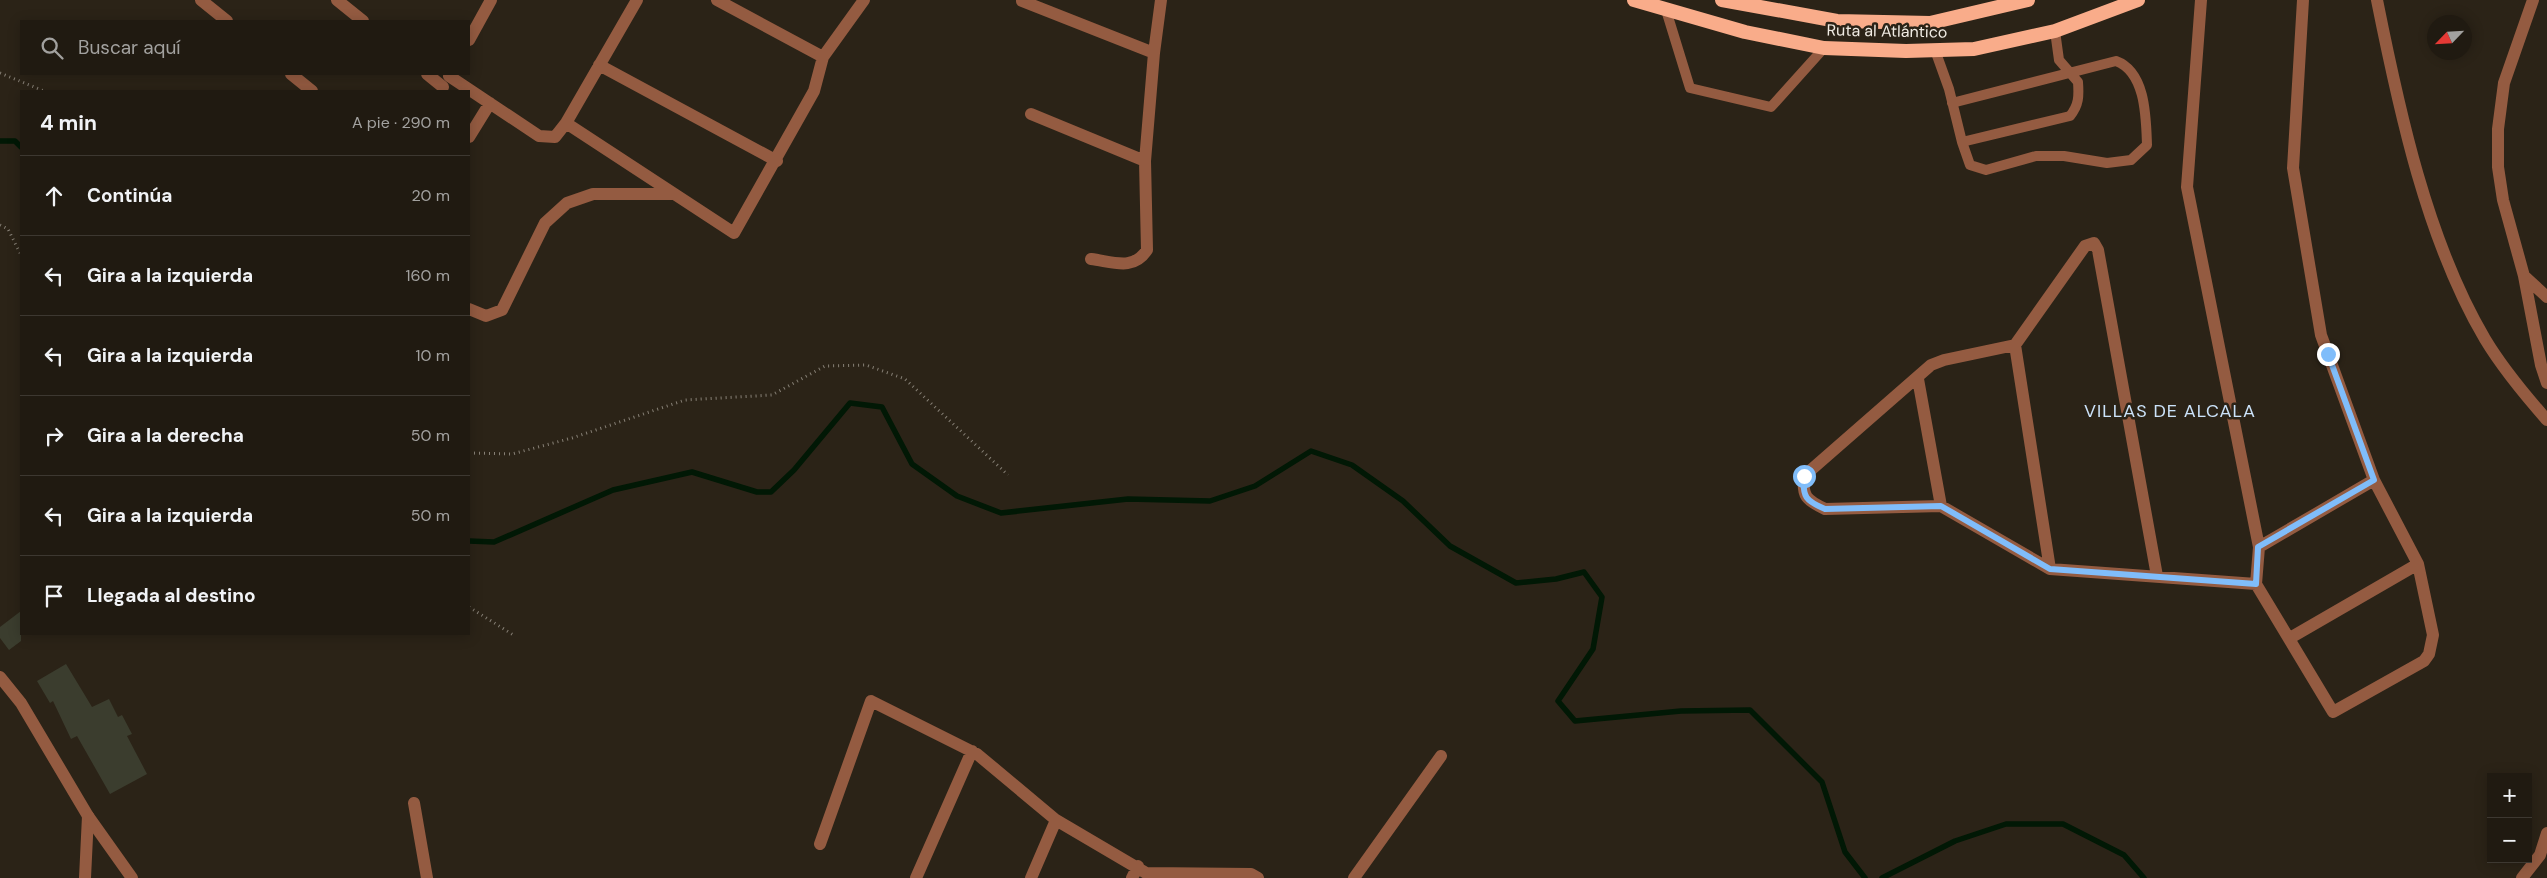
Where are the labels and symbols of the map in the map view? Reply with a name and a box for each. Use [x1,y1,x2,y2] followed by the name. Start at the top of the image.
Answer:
[2427,15,2472,60] north arrow
[1826,19,1948,43] street label: Ruta al Atlántico
[2317,343,2340,366] route end
[2084,399,2256,423] district label: VILLAS DE ALCALA
[1793,465,1816,488] route start

